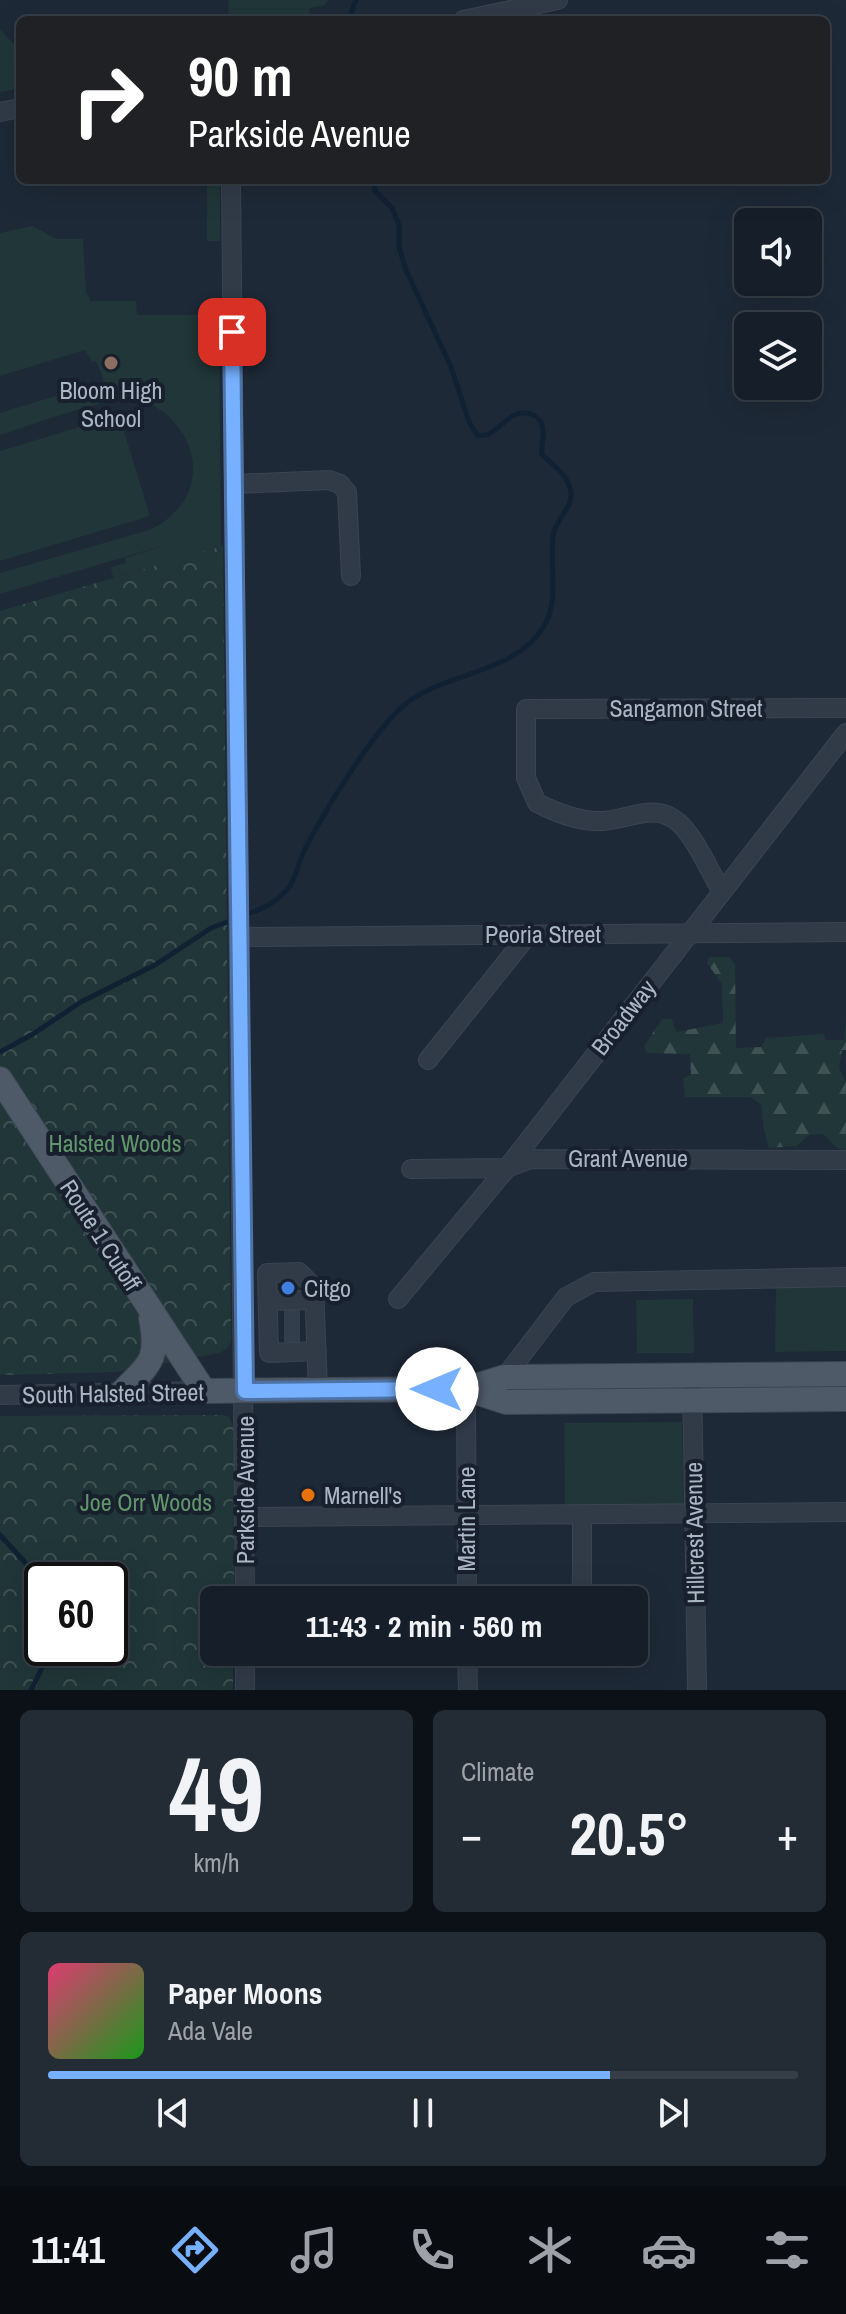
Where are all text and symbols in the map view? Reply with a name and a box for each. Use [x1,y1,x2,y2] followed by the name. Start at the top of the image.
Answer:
[188,38,293,113] text: 90 m
[56,48,160,152] icon: right
[188,110,411,158] text: Parkside Avenue
[734,208,822,400] map controls
[734,208,822,296] button: sound
[198,298,266,366] pin
[210,310,254,354] icon: arrive
[734,312,822,400] button: layers
[102,354,120,372] marker: Bloom High School
[60,374,162,434] place label: Bloom High School
[609,692,763,724] street label: Sangamon Street
[485,918,602,950] street label: Peoria Street
[583,973,663,1061] street label: Broadway
[48,1127,182,1159] park label: Halsted Woods
[568,1142,688,1174] street label: Grant Avenue
[53,1173,149,1297] street label: Route 1 Cutoff
[304,1272,351,1304] place label: Citgo
[279,1279,297,1297] marker: Citgo
[395,1347,479,1431] position arrow
[22,1375,205,1411] street label: South Halsted Street
[229,1416,261,1564] street label: Parkside Avenue
[677,1462,711,1604] street label: Hillcrest Avenue
[450,1466,482,1572] street label: Martin Lane
[324,1479,402,1511] place label: Marnell's
[80,1486,212,1518] park label: Joe Orr Woods
[299,1486,317,1504] marker: Marnell's
[24,1562,128,1666] speed limit sign: 60
[306,1606,542,1646] text: 11:43 · 2 min · 560 m
[169,1723,264,1863] text: 49
[461,1754,534,1789] text: Climate
[570,1793,689,1874] text: 20.5°
[461,1804,482,1864] text: −
[777,1804,798,1864] text: +
[193,1845,240,1880] text: km/h
[168,1973,322,2013] text: Paper Moons
[168,2013,253,2048] text: Ada Vale
[151,2091,195,2135] icon: previous
[401,2091,445,2135] icon: pause
[651,2091,695,2135] icon: next
[167,2222,223,2278] icon: directions
[286,2222,342,2278] icon: music
[404,2222,460,2278] icon: phone
[522,2222,578,2278] icon: climate
[641,2222,697,2278] icon: car
[759,2222,815,2278] icon: filters
[31,2226,105,2274] text: 11:41

